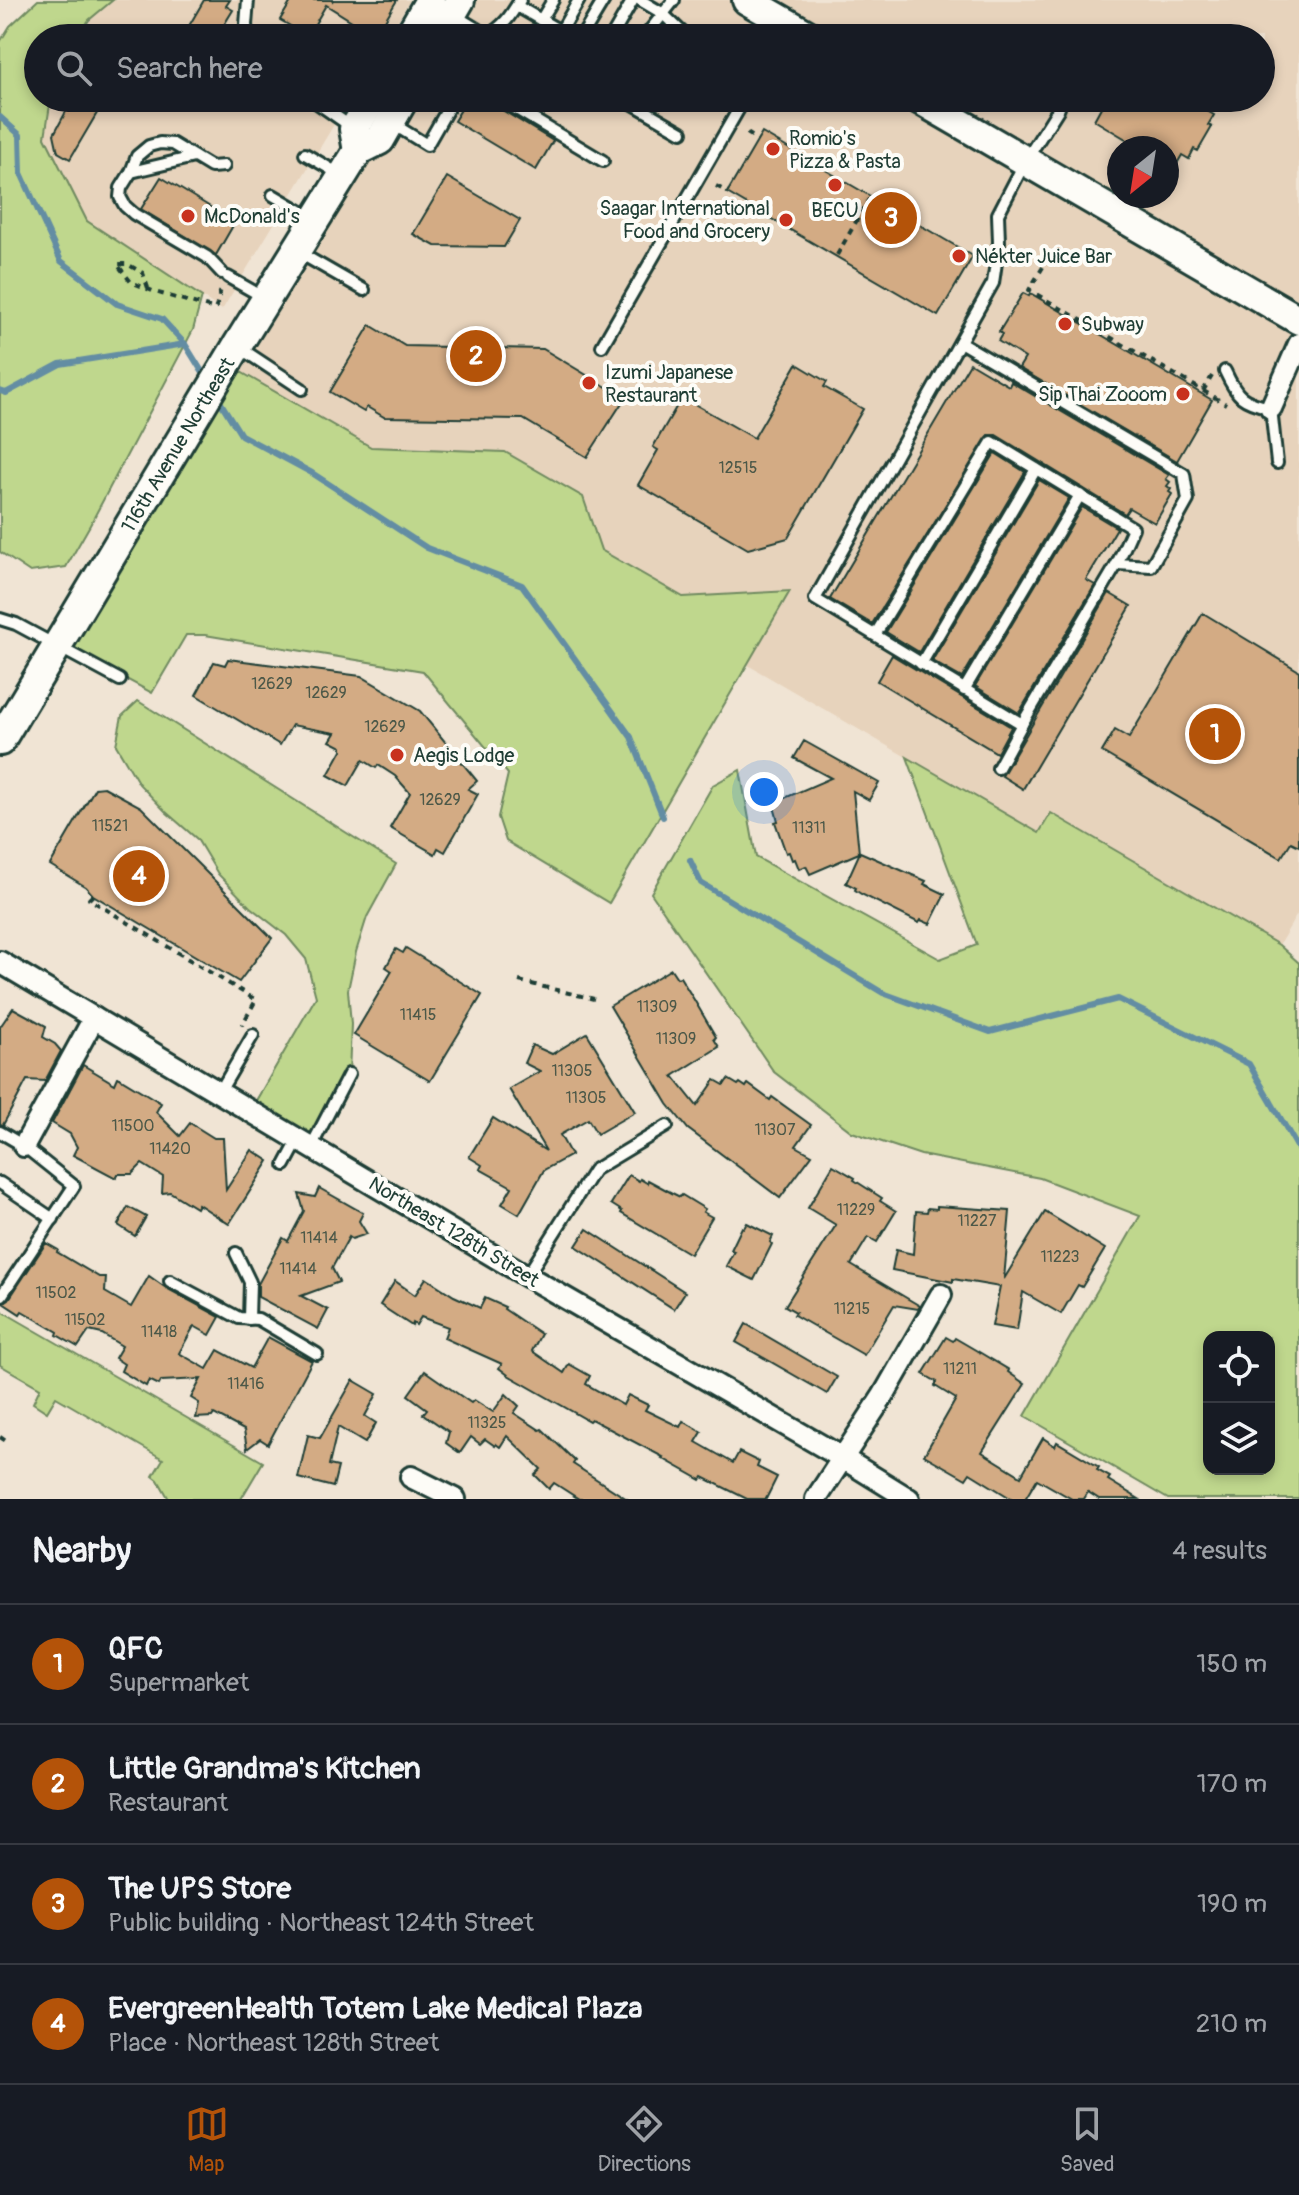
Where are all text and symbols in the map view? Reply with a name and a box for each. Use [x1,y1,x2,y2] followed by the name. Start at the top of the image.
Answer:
[24,24,1275,112] search box
[52,46,96,90] icon: search
[116,50,263,87] text: Search here
[789,126,901,174] place label: Romio's Pizza & Pasta
[1107,136,1179,208] north arrow
[764,140,782,158] marker: Romio's Pizza & Pasta
[826,176,844,194] marker: BECU
[865,188,917,248] pin: 3
[600,196,770,244] place label: Saagar International Food and Grocery
[811,198,859,223] place label: BECU
[204,204,300,229] place label: McDonald's
[179,207,197,225] marker: McDonald's
[777,211,795,229] marker: Saagar International Food and Grocery
[975,244,1112,269] place label: Nékter Juice Bar
[950,247,968,265] marker: Nékter Juice Bar
[1081,312,1144,337] place label: Subway
[1056,315,1074,333] marker: Subway
[450,326,502,386] pin: 2
[116,352,241,537] street label: 116th Avenue Northeast
[605,360,733,408] place label: Izumi Japanese Restaurant
[580,374,598,392] marker: Izumi Japanese Restaurant
[1038,382,1167,407] place label: Sip Thai Zooom
[1174,385,1192,403] marker: Sip Thai Zooom
[719,458,757,478] house number: 12515
[251,674,293,694] house number: 12629
[305,683,347,703] house number: 12629
[1189,704,1241,764] pin: 1
[364,717,406,737] house number: 12629
[413,743,514,768] place label: Aegis Lodge
[388,746,406,764] marker: Aegis Lodge
[744,772,784,812] your location
[419,790,461,810] house number: 12629
[92,816,128,836] house number: 11521
[792,818,826,838] house number: 11311
[113,846,165,906] pin: 4
[637,997,677,1017] house number: 11309
[400,1005,436,1025] house number: 11415
[656,1029,696,1049] house number: 11309
[551,1061,593,1081] house number: 11305
[565,1088,607,1108] house number: 11305
[111,1116,155,1136] house number: 11500
[755,1120,796,1140] house number: 11307
[149,1139,191,1159] house number: 11420
[364,1171,545,1293] street label: Northeast 128th Street
[837,1200,875,1220] house number: 11229
[958,1211,997,1231] house number: 11227
[300,1228,338,1248] house number: 11414
[1041,1247,1079,1267] house number: 11223
[279,1259,317,1279] house number: 11414
[35,1283,77,1303] house number: 11502
[834,1299,870,1319] house number: 11215
[64,1310,106,1330] house number: 11502
[141,1322,177,1342] house number: 11418
[1203,1331,1275,1475] map controls
[1203,1331,1275,1403] button: locate
[943,1359,977,1379] house number: 11211
[227,1374,265,1394] house number: 11416
[1203,1403,1275,1475] button: layers
[467,1413,507,1433] house number: 11325
[32,1530,131,1573] text: Nearby
[1172,1535,1267,1567] text: 4 results
[108,1630,163,1667] text: QFC
[53,1648,63,1680] text: 1
[1196,1648,1267,1680] text: 150 m
[108,1667,249,1699] text: Supermarket
[108,1750,421,1787] text: Little Grandma's Kitchen
[51,1768,65,1800] text: 2
[1197,1768,1267,1800] text: 170 m
[108,1787,228,1819] text: Restaurant
[108,1870,291,1907] text: The UPS Store
[51,1888,65,1920] text: 3
[1197,1888,1267,1920] text: 190 m
[108,1907,534,1939] text: Public building · Northeast 124th Street
[108,1990,642,2027] text: EvergreenHealth Totem Lake Medical Plaza
[50,2008,66,2040] text: 4
[1196,2008,1267,2040] text: 210 m
[108,2027,439,2059] text: Place · Northeast 128th Street
[185,2102,229,2178] tab: Map
[598,2102,691,2178] tab: Directions
[1060,2102,1114,2178] tab: Saved

